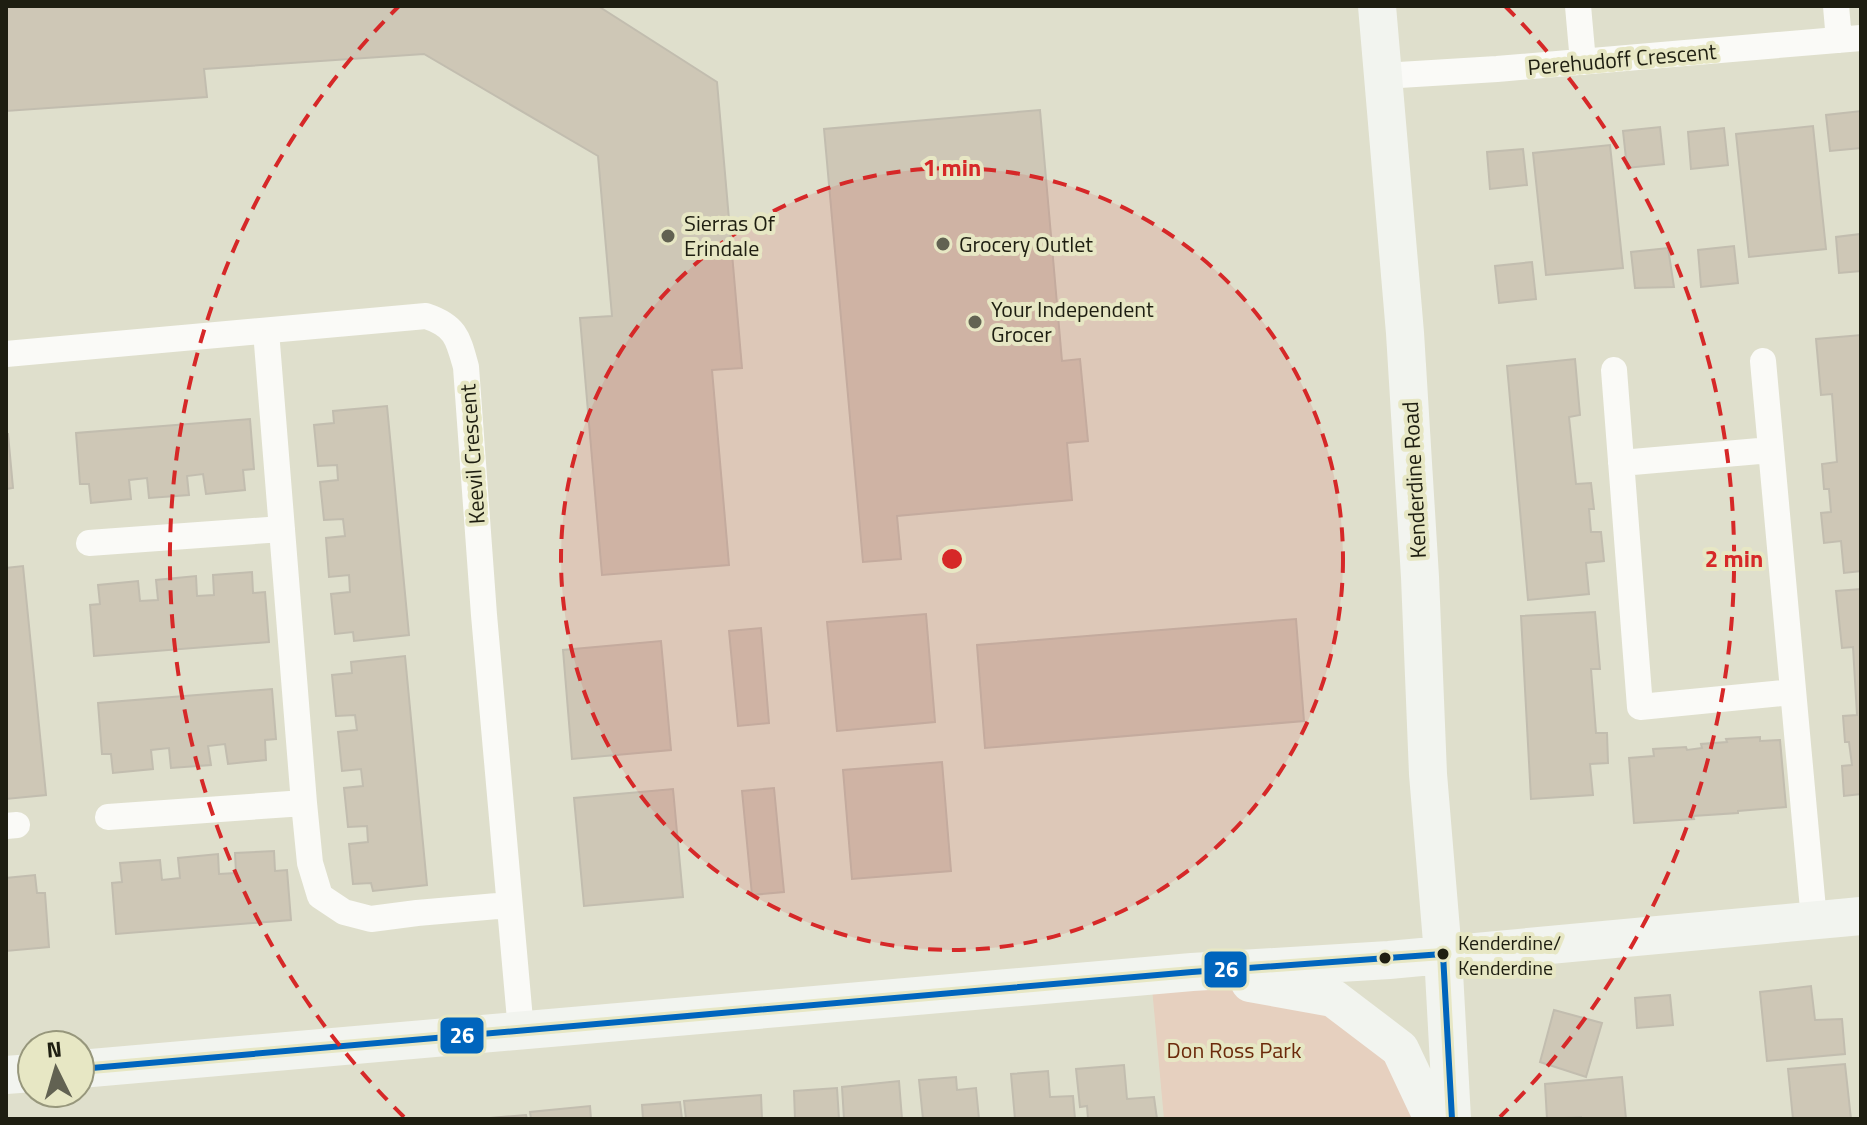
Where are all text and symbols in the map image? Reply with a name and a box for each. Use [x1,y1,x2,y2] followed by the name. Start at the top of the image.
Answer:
[1526,34,1718,84] street label: Perehudoff Crescent
[923,149,981,185] text: 1 min
[684,206,776,265] place label: Sierras Of Erindale
[659,227,677,245] marker: Sierras Of Erindale
[959,227,1093,261] place label: Grocery Outlet
[934,235,952,253] marker: Grocery Outlet
[991,292,1154,351] place label: Your Independent Grocer
[966,313,984,331] marker: Your Independent Grocer
[450,383,494,525] street label: Keevil Crescent
[1393,401,1435,559] street label: Kenderdine Road
[1705,540,1763,576] text: 2 min
[938,545,966,573] centre of rings
[1458,927,1561,983] place label: Kenderdine/ Kenderdine
[1435,946,1451,962] marker: Kenderdine/ Kenderdine
[1203,950,1248,989] line badge: 26
[1377,950,1393,966] unlabelled marker
[1214,952,1238,986] text: 26
[439,1016,485,1055] line badge: 26
[450,1018,474,1052] text: 26
[16,1029,96,1109] north arrow
[45,1031,63,1067] text: N
[1167,1033,1302,1067] park label: Don Ross Park

